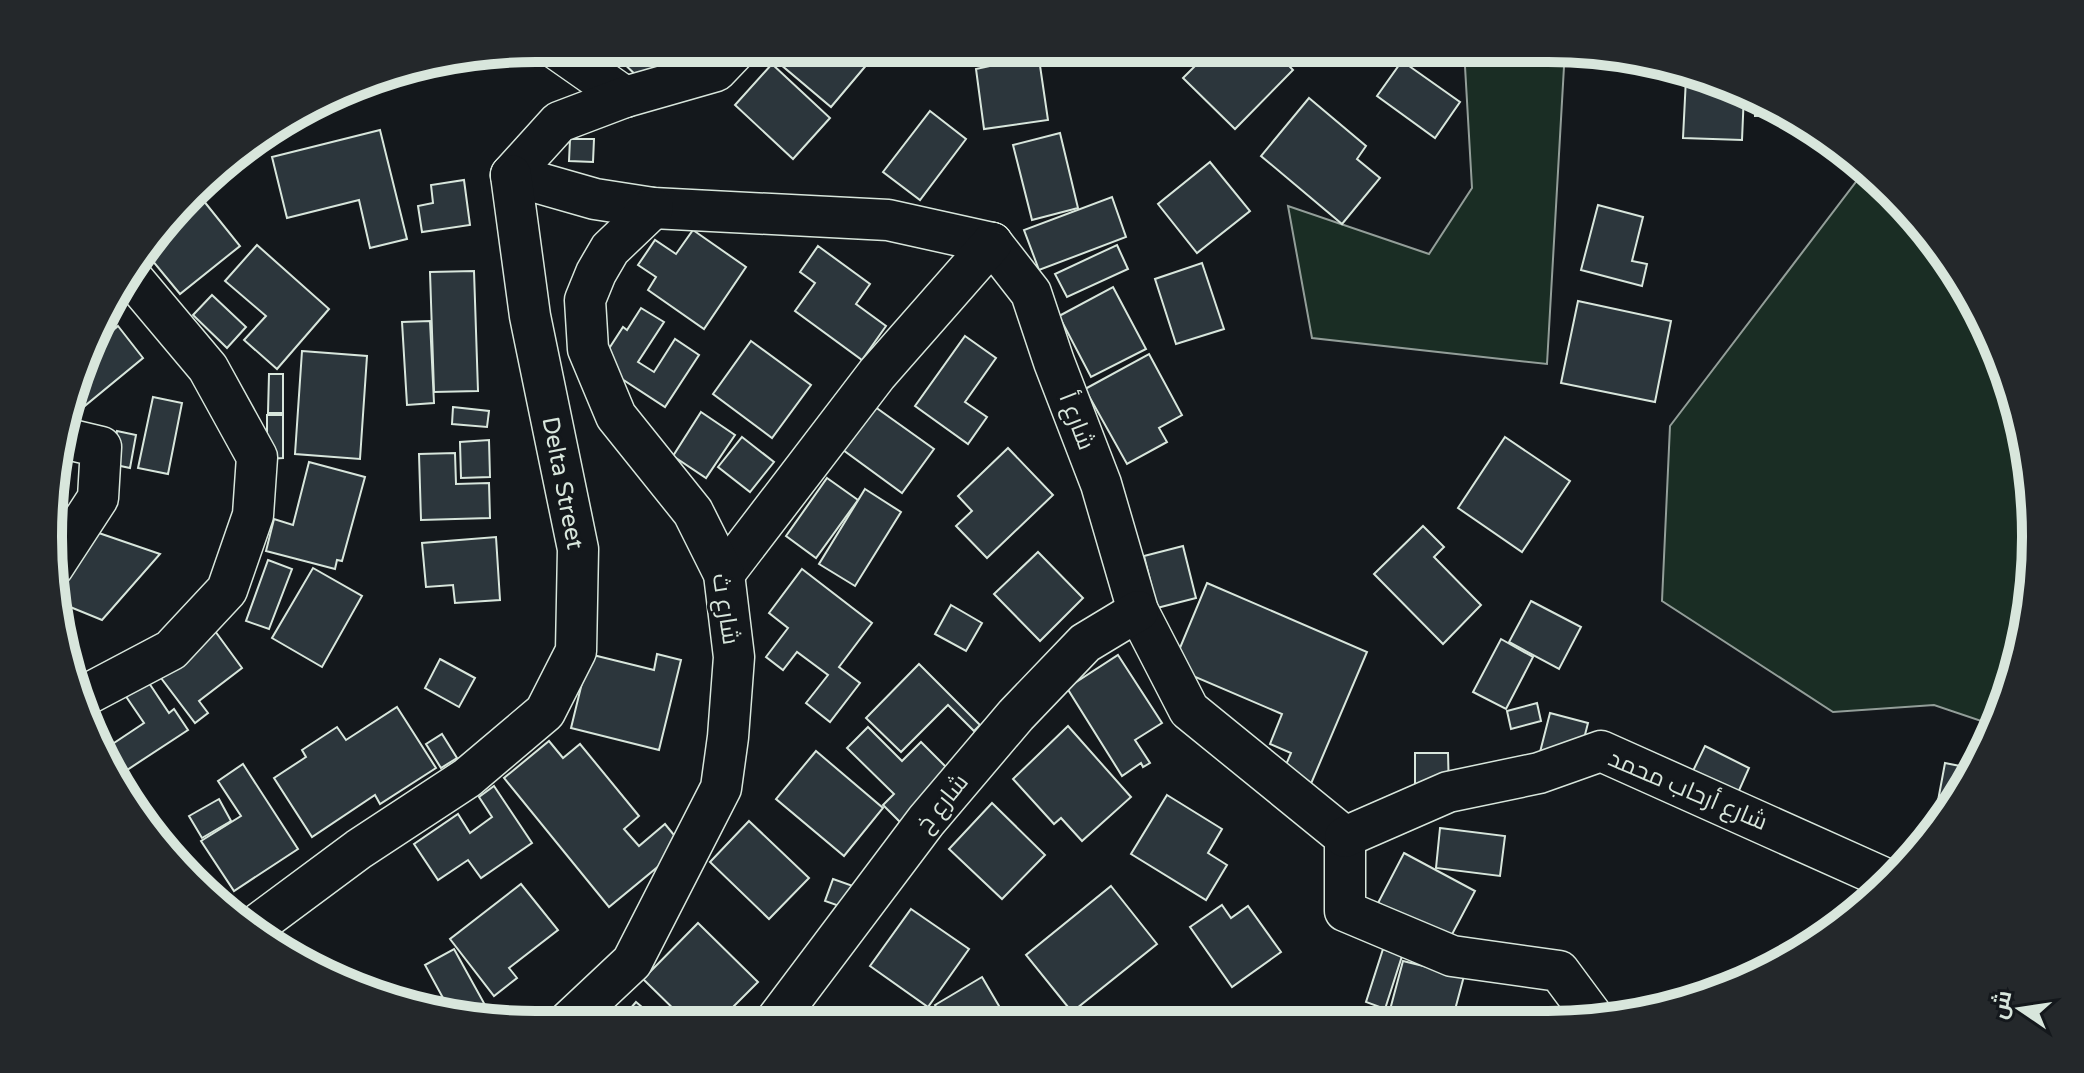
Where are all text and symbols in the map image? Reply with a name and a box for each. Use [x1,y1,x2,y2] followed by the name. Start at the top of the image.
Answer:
[1051,388,1103,454] street label: شارع أ
[535,414,590,552] street label: Delta Street
[705,571,745,647] street label: شارع ث
[1603,742,1773,838] street label: شارع أرحاب محمد
[910,768,975,839] street label: شارع خ
[1980,969,2060,1049] north arrow
[1986,988,2017,1021] text: ش

